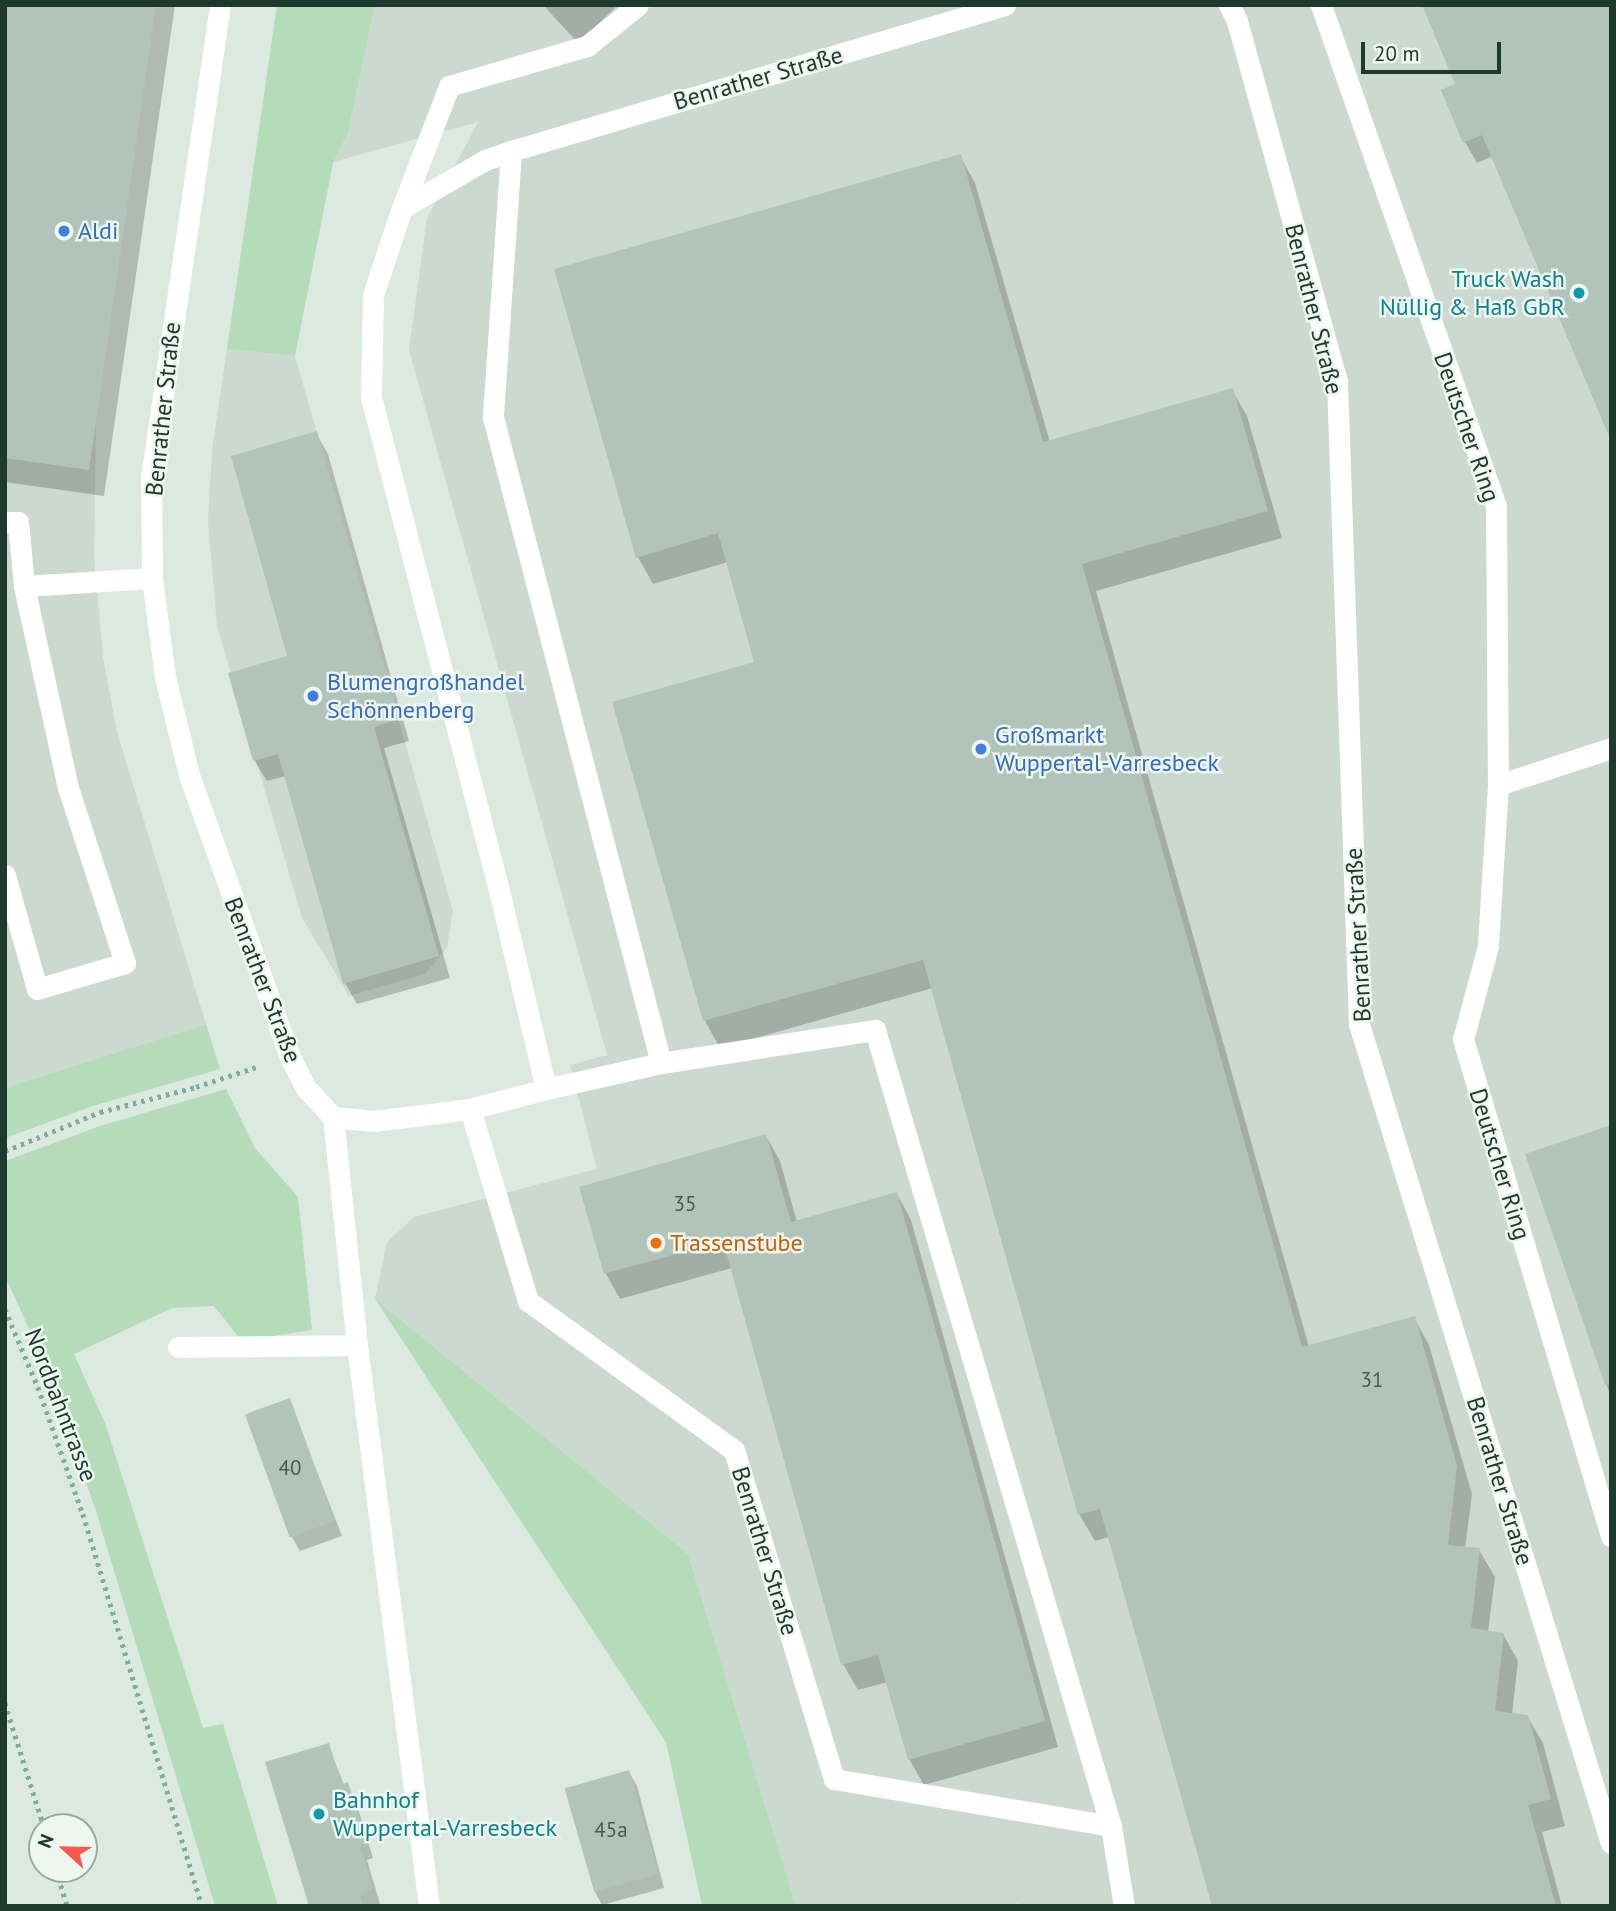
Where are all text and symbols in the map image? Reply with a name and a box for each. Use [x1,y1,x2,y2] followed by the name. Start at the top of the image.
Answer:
[1364,28,1504,72] scale bar
[670,40,846,116] street label: Benrather Straße
[1374,40,1420,67] text: 20 m
[78,217,118,245] place label: Aldi
[1279,221,1349,397] street label: Benrather Straße
[56,223,72,239] marker: Aldi
[1380,265,1565,321] place label: Truck Wash Nüllig & Haß GbR
[1571,285,1587,301] marker: Truck Wash Nüllig & Haß GbR
[140,321,186,497] street label: Benrather Straße
[1428,348,1506,506] street label: Deutscher Ring
[327,668,524,724] place label: Blumengroßhandel Schönnenberg
[305,688,321,704] marker: Blumengroßhandel Schönnenberg
[995,721,1219,777] place label: Großmarkt Wuppertal-Varresbeck
[973,741,989,757] marker: Großmarkt Wuppertal-Varresbeck
[1339,847,1377,1023] street label: Benrather Straße
[218,893,308,1067] street label: Benrather Straße
[1463,1085,1537,1243] street label: Deutscher Ring
[674,1191,696,1217] house number: 35
[670,1229,803,1257] place label: Trassenstube
[648,1235,664,1251] marker: Trassenstube
[19,1324,103,1486] street label: Nordbahntrasse
[1361,1367,1383,1393] house number: 31
[1461,1393,1539,1569] street label: Benrather Straße
[279,1455,301,1481] house number: 40
[726,1463,804,1639] street label: Benrather Straße
[333,1786,557,1842] place label: Bahnhof Wuppertal-Varresbeck
[311,1806,327,1822] marker: Bahnhof Wuppertal-Varresbeck
[28,1813,98,1883] north arrow
[594,1817,628,1843] house number: 45a
[32,1831,59,1851] text: N

